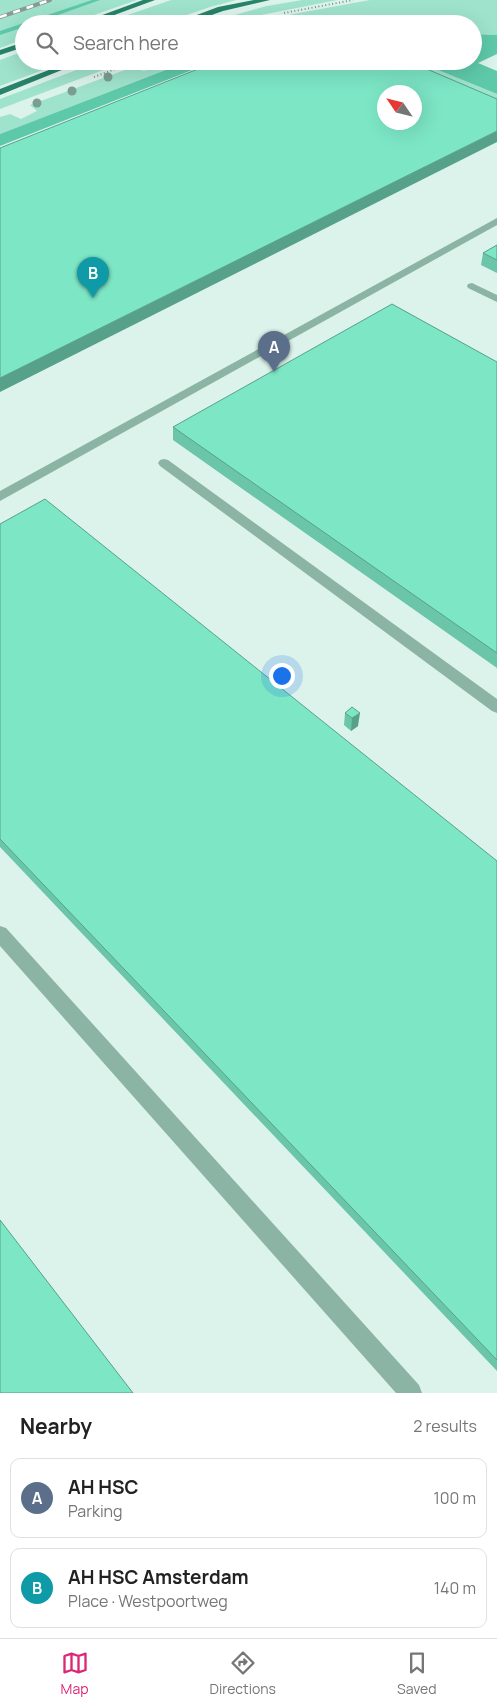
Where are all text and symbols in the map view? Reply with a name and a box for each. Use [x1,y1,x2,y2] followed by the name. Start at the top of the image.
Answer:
[15,15,482,70] search box
[33,29,61,57] icon: search
[73,30,179,56] text: Search here
[377,85,422,130] north arrow
[77,257,109,298] pin: B
[258,331,290,372] pin: A
[269,663,295,689] your location
[20,1412,92,1440] text: Nearby
[413,1415,477,1437] text: 2 results
[68,1474,138,1500] text: AH HSC
[32,1487,42,1509] text: A
[433,1487,476,1509] text: 100 m
[68,1500,123,1522] text: Parking
[68,1564,249,1590] text: AH HSC Amsterdam
[32,1577,42,1599] text: B
[434,1577,476,1599] text: 140 m
[68,1590,228,1612] text: Place · Westpoortweg
[61,1649,89,1698] tab: Map
[210,1649,276,1698] tab: Directions
[397,1649,436,1698] tab: Saved

